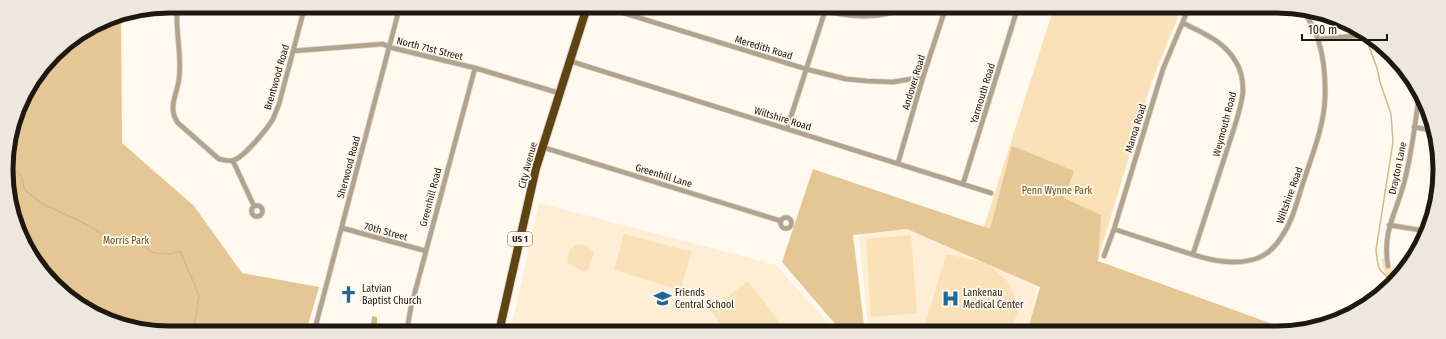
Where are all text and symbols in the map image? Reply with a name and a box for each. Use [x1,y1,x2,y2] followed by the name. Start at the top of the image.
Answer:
[1302,16,1387,42] scale bar
[1308,23,1337,37] text: 100 m
[733,33,794,62] street label: Meredith Road
[395,35,465,63] street label: North 71st Street
[262,43,292,111] street label: Brentwood Road
[900,53,928,111] street label: Andover Road
[968,62,998,125] street label: Yarmouth Road
[1211,91,1239,158] street label: Weymouth Road
[1123,102,1149,154] street label: Manoa Road
[753,105,813,133] street label: Wiltshire Road
[335,135,363,200] street label: Sherwood Road
[516,141,540,190] street label: City Avenue
[1387,141,1409,196] street label: Drayton Lane
[634,162,694,190] street label: Greenhill Lane
[1274,165,1306,225] street label: Wiltshire Road
[417,167,445,228] street label: Greenhill Road
[1022,185,1092,197] park label: Penn Wynne Park
[363,220,410,244] street label: 70th Street
[508,232,532,246] road number: US 1
[103,235,149,247] park label: Morris Park
[362,283,422,307] place label: Latvian Baptist Church
[339,284,359,304] church icon: Latvian Baptist Church
[675,287,734,311] place label: Friends Central School
[963,287,1024,311] place label: Lankenau Medical Center
[652,288,672,308] school or university icon: Friends Central School
[940,288,960,308] hospital icon: Lankenau Medical Center

